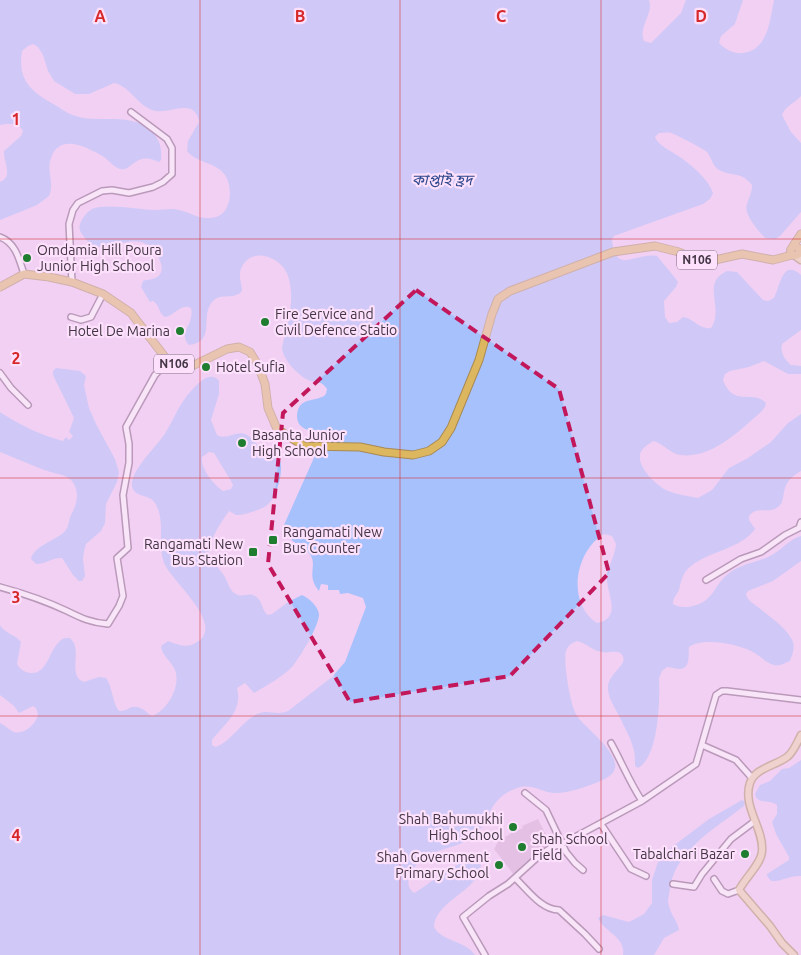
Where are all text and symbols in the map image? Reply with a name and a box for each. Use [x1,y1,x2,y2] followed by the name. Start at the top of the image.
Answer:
[94,7,106,25] text: A
[295,7,305,25] text: B
[496,7,506,25] text: C
[695,7,707,25] text: D
[11,110,21,128] text: 1
[412,171,475,188] water label: কাপ্তাই হ্রদ
[37,242,162,274] place label: Omdamia Hill Poura Junior High School
[677,250,717,270] road number: N106
[21,252,33,264] marker: Omdamia Hill Poura Junior High School
[275,306,397,338] place label: Fire Service and Civil Defence Statio
[259,316,271,328] marker: Fire Service and Civil Defence Statio
[68,323,170,339] place label: Hotel De Marina
[174,325,186,337] marker: Hotel De Marina
[11,349,21,367] text: 2
[154,354,194,374] road number: N106
[216,359,285,375] place label: Hotel Sufia
[200,361,212,373] marker: Hotel Sufia
[252,427,346,459] place label: Basanta Junior High School
[236,437,248,449] marker: Basanta Junior High School
[283,524,382,556] place label: Rangamati New Bus Counter
[267,534,279,546] marker: Rangamati New Bus Counter
[144,536,243,568] place label: Rangamati New Bus Station
[247,546,259,558] marker: Rangamati New Bus Station
[11,588,21,606] text: 3
[399,811,503,843] place label: Shah Bahumukhi High School
[507,821,519,833] marker: Shah Bahumukhi High School
[11,826,21,844] text: 4
[532,831,608,863] place label: Shah School Field
[516,841,528,853] marker: Shah School Field
[633,846,736,862] place label: Tabalchari Bazar
[739,848,751,860] marker: Tabalchari Bazar
[377,849,489,881] place label: Shah Government Primary School
[493,859,505,871] marker: Shah Government Primary School

